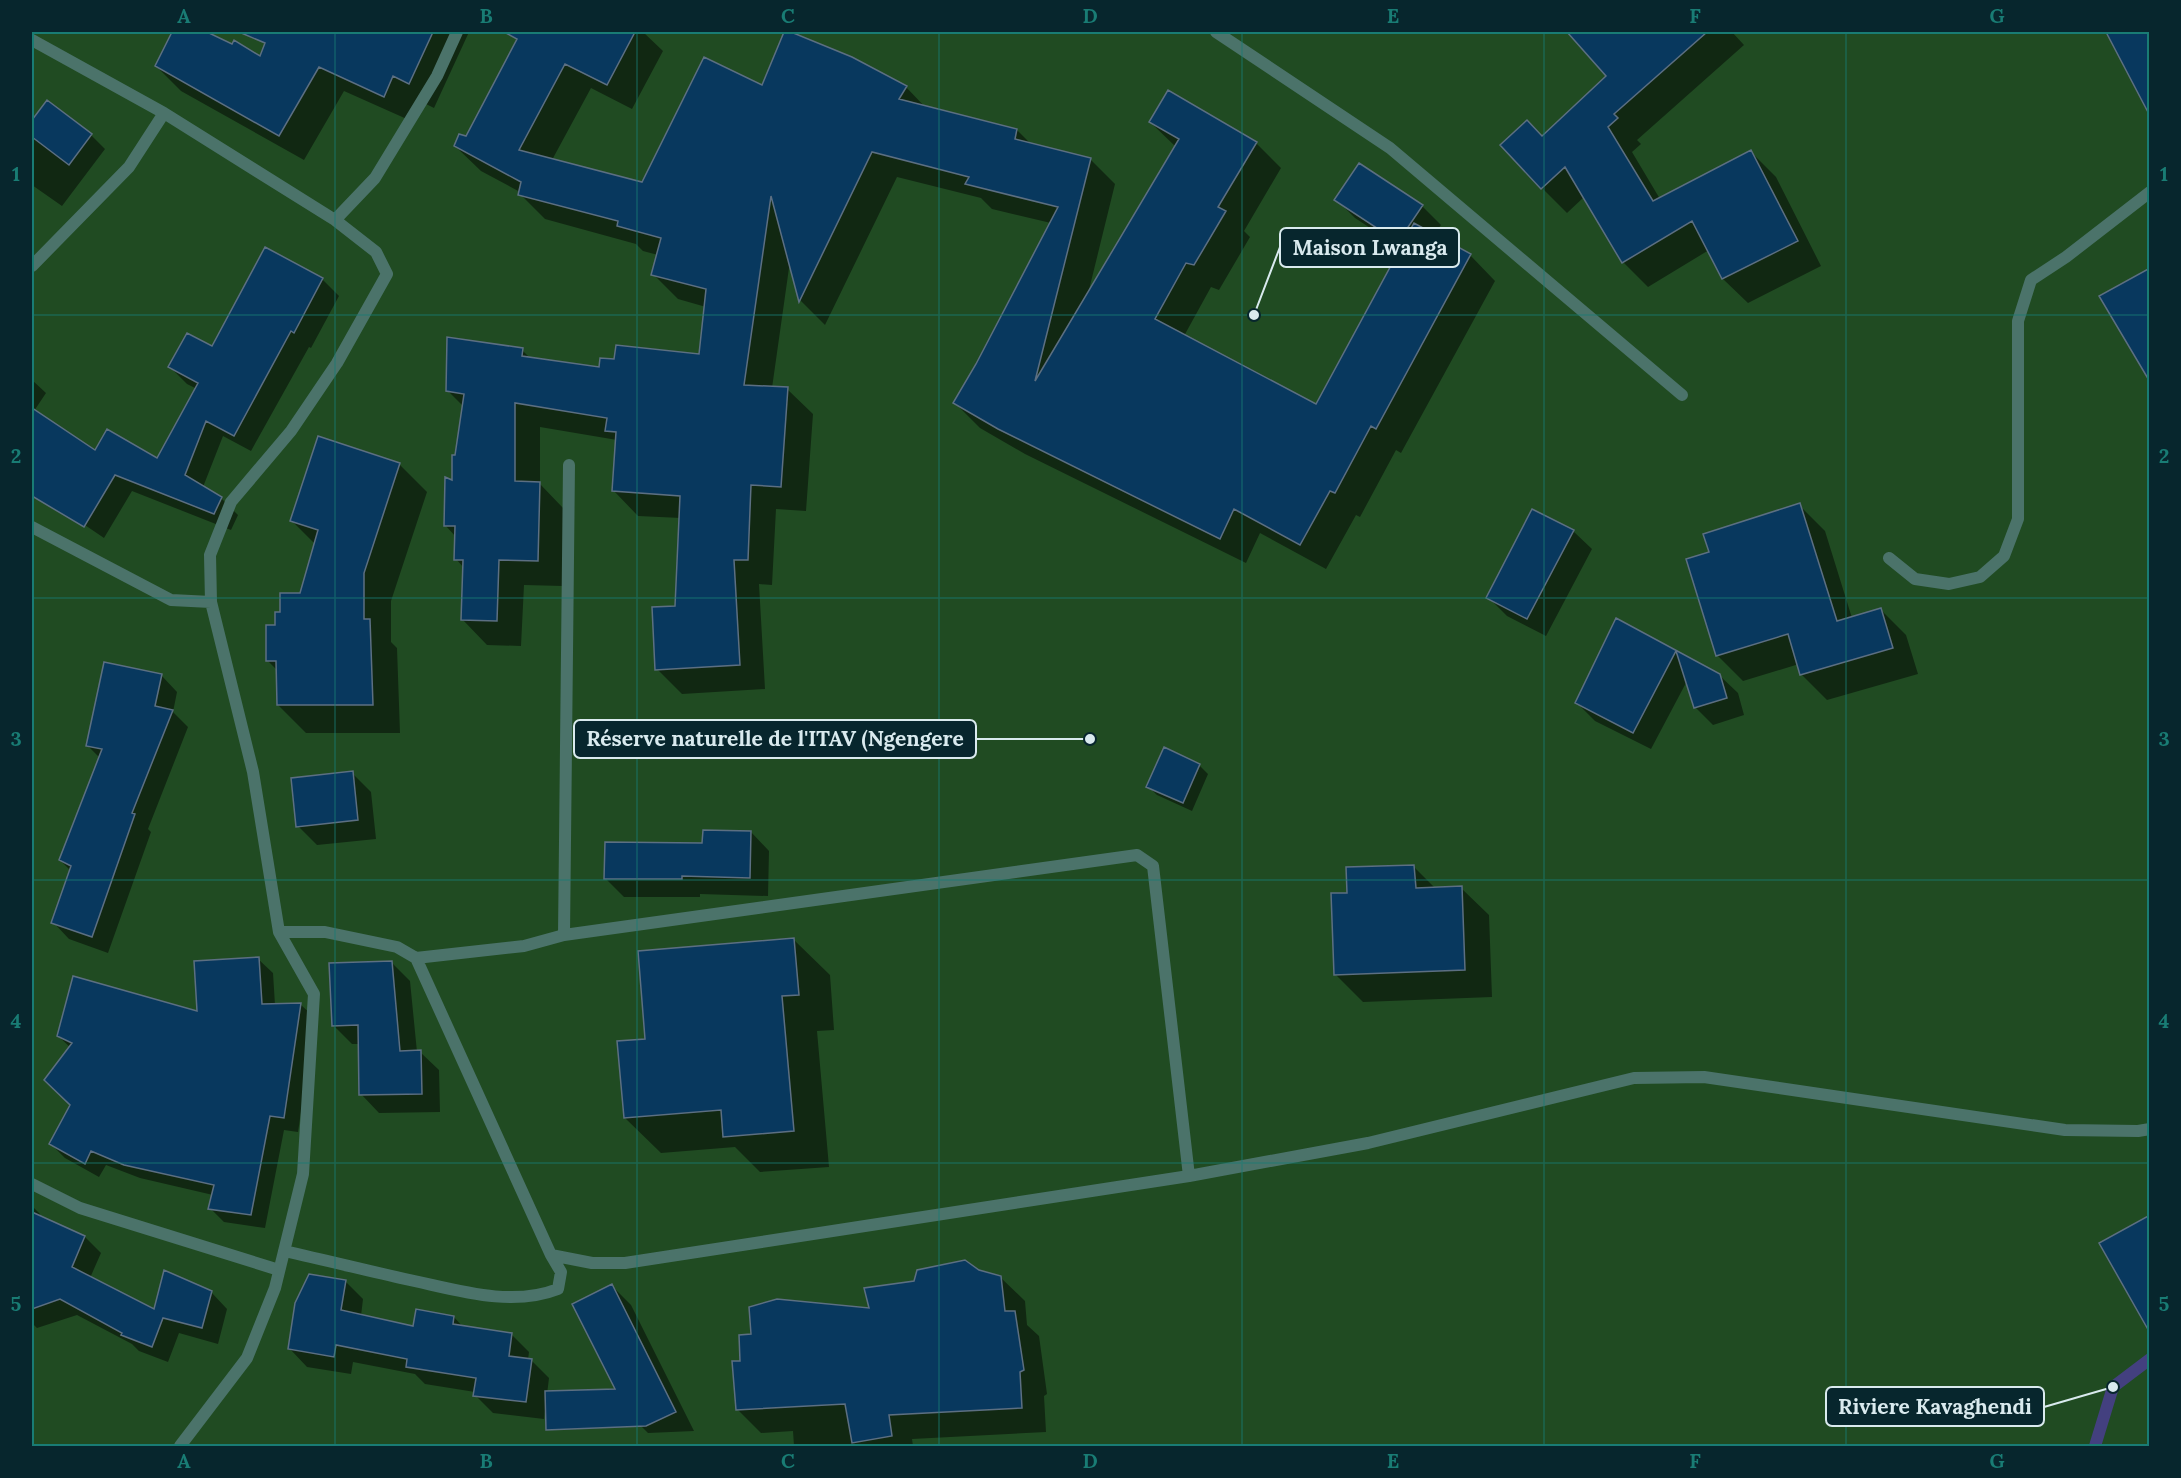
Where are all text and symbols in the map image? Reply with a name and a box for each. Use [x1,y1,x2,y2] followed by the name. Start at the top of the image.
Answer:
[177,3,191,28] text: A
[479,3,493,28] text: B
[781,3,795,28] text: C
[1082,3,1098,28] text: D
[1387,3,1399,28] text: E
[1689,3,1701,28] text: F
[1989,3,2005,28] text: G
[12,161,20,186] text: 1
[2160,161,2168,186] text: 1
[1280,228,1459,267] callout: Maison Lwanga
[1292,234,1448,261] text: Maison Lwanga
[11,443,21,468] text: 2
[2159,443,2169,468] text: 2
[574,720,976,758] callout: Réserve naturelle de l'ITAV (Ngengere
[586,725,964,752] text: Réserve naturelle de l'ITAV (Ngengere
[10,726,22,751] text: 3
[2158,726,2170,751] text: 3
[11,1008,22,1033] text: 4
[2159,1008,2170,1033] text: 4
[11,1291,22,1316] text: 5
[2159,1291,2170,1316] text: 5
[1826,1387,2044,1426] callout: Riviere Kavaghendi
[1838,1393,2032,1420] text: Riviere Kavaghendi
[177,1448,191,1473] text: A
[479,1448,493,1473] text: B
[781,1448,795,1473] text: C
[1082,1448,1098,1473] text: D
[1387,1448,1399,1473] text: E
[1689,1448,1701,1473] text: F
[1989,1448,2005,1473] text: G

